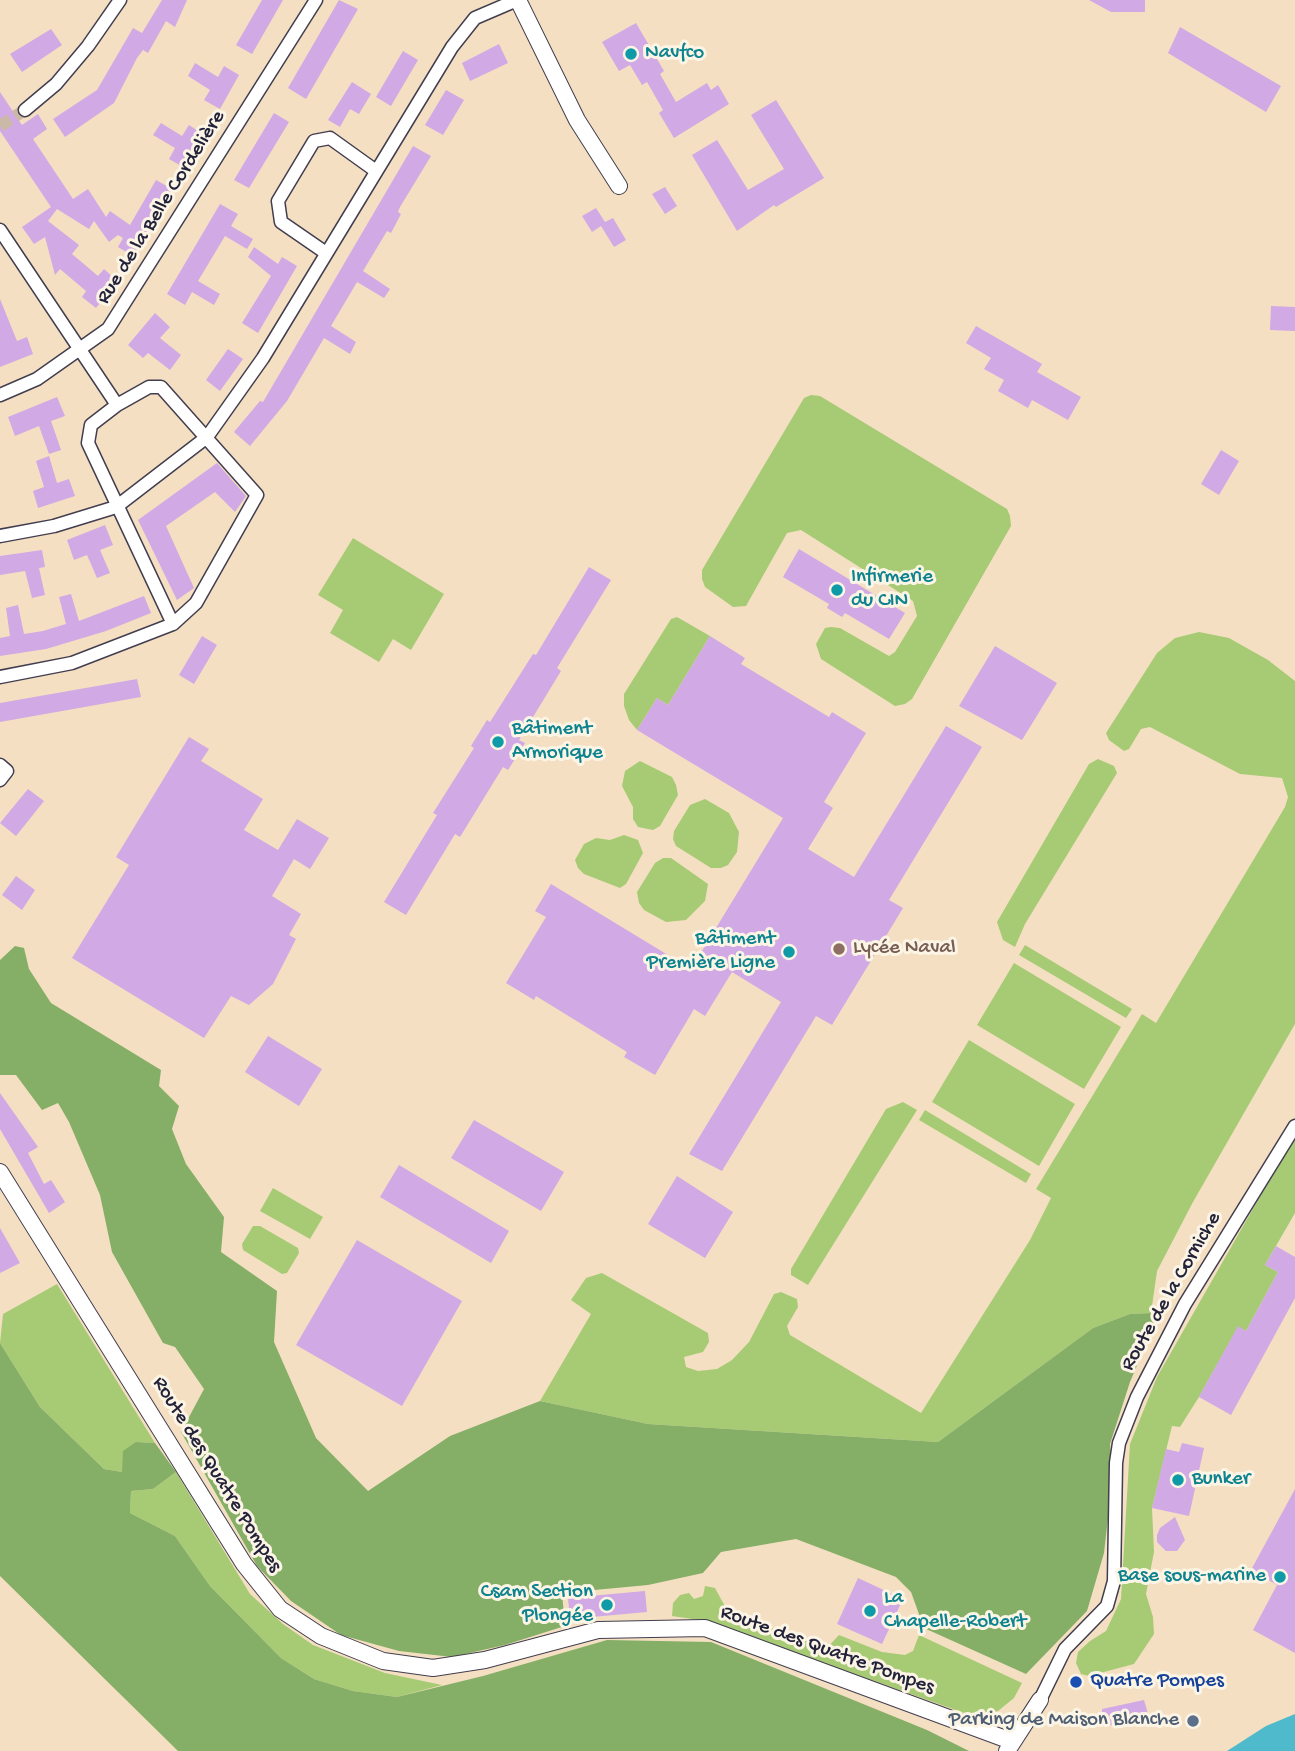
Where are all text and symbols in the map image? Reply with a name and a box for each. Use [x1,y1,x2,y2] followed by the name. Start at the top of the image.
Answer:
[645,41,704,67] place label: Navfco
[623,46,639,62] marker: Navfco
[92,106,232,310] street label: Rue de la Belle Cordelière
[851,565,933,615] place label: Infirmerie du CIN
[829,582,845,598] marker: Infirmerie du CIN
[512,717,603,767] place label: Bâtiment Armorique
[490,734,506,750] marker: Bâtiment Armorique
[647,927,775,977] place label: Bâtiment Première Ligne
[853,936,956,962] place label: Lycée Naval
[831,941,847,957] marker: Lycée Naval
[781,944,797,960] marker: Bâtiment Première Ligne
[1116,1208,1228,1376] street label: Route de la Corniche
[146,1373,286,1577] street label: Route des Quatre Pompes
[1192,1467,1250,1493] place label: Bunker
[1170,1472,1186,1488] marker: Bunker
[1118,1564,1266,1590] place label: Base sous-marine
[1272,1569,1288,1585] marker: Base sous-marine
[481,1580,593,1630] place label: Csam Section Plongée
[884,1586,1026,1636] place label: La Chapelle-Robert
[599,1597,615,1613] marker: Csam Section Plongée
[717,1601,937,1701] street label: Route des Quatre Pompes
[862,1603,878,1619] marker: La Chapelle-Robert
[1090,1669,1224,1695] place label: Quatre Pompes
[1068,1674,1084,1690] marker: Quatre Pompes
[949,1708,1179,1734] place label: Parking de Maison Blanche
[1185,1713,1201,1729] marker: Parking de Maison Blanche

